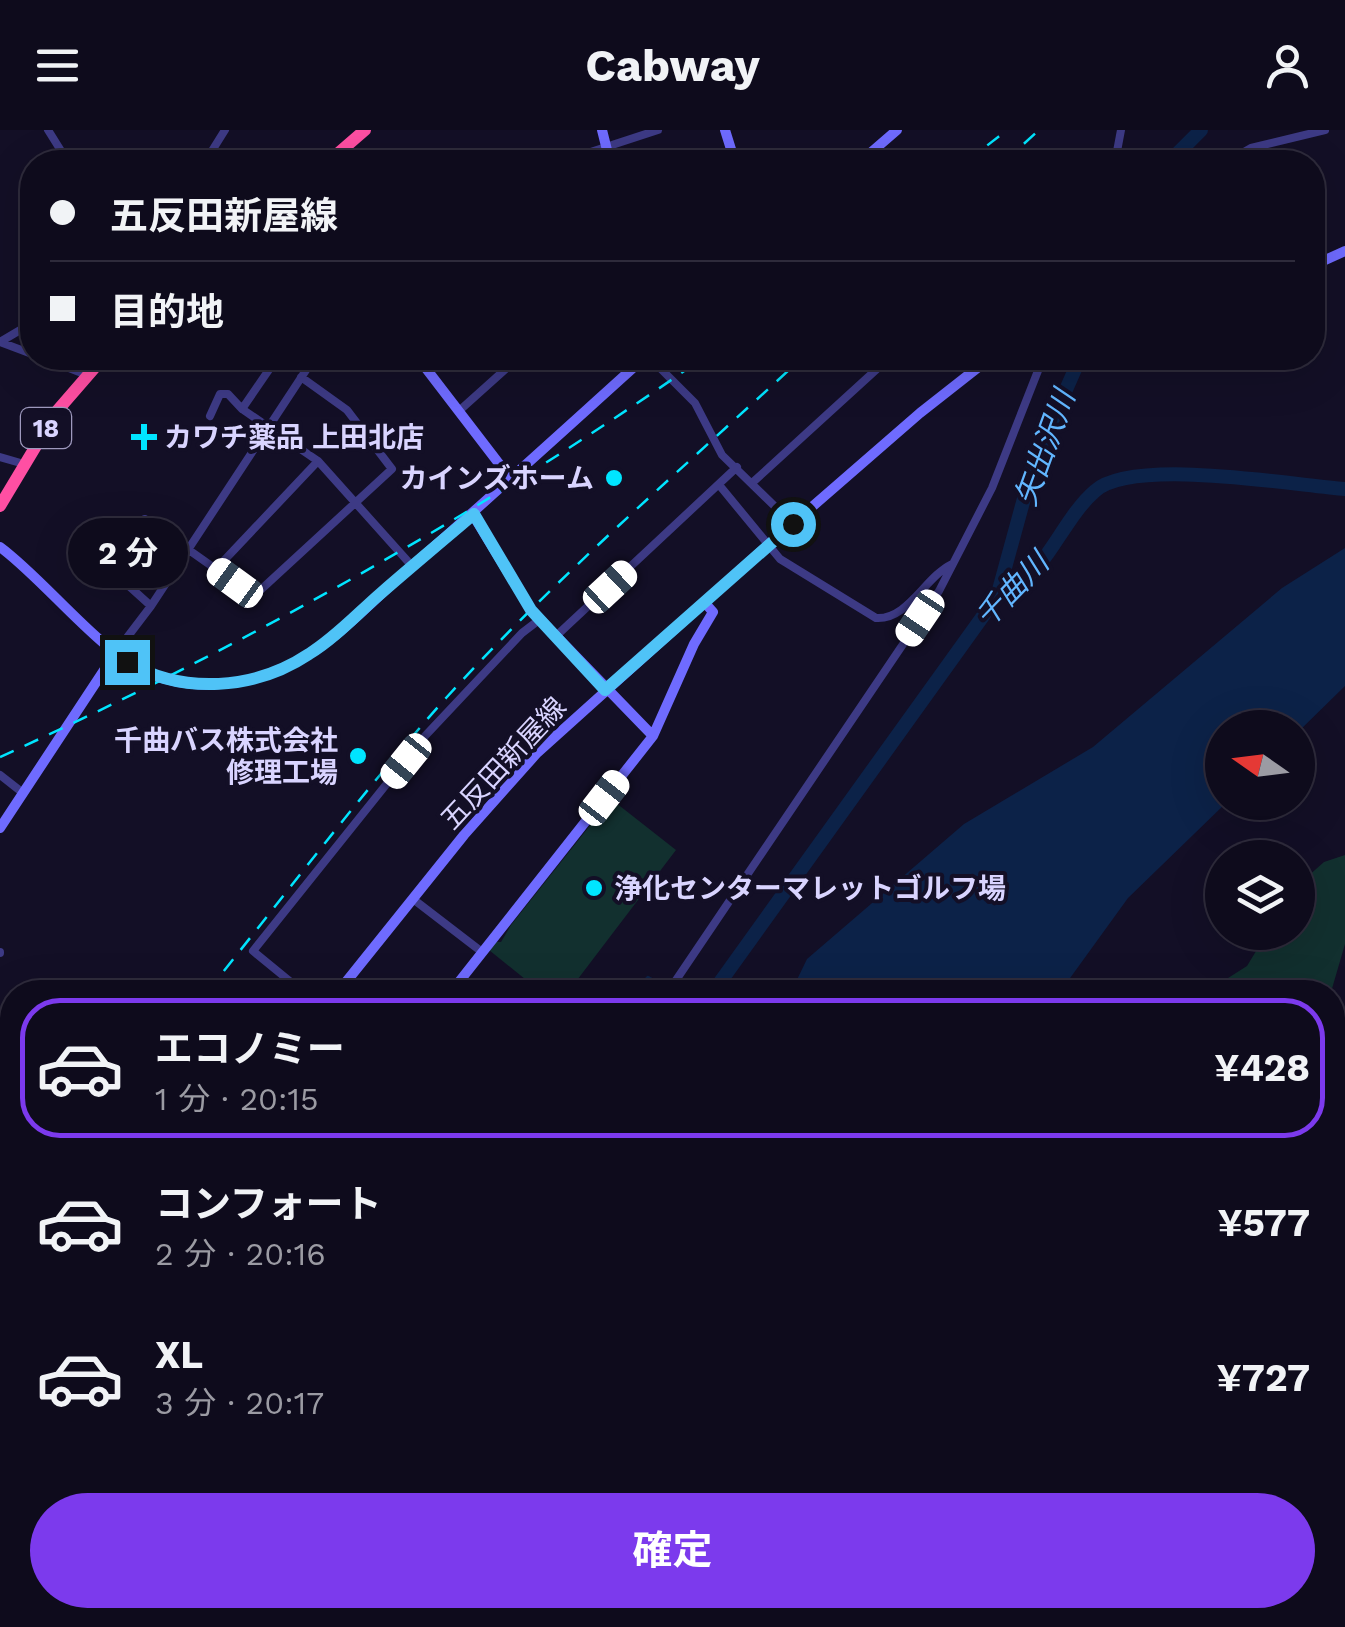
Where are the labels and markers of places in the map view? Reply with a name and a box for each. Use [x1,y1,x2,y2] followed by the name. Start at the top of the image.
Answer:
[164,421,424,454] place label: カワチ薬品 上田北店
[133,426,155,448] marker: カワチ薬品 上田北店
[399,462,594,495] place label: カインズホーム
[603,467,625,489] marker: カインズホーム
[114,724,338,789] place label: 千曲バス株式会社 修理工場
[347,745,369,767] marker: 千曲バス株式会社 修理工場
[614,872,1006,905] place label: 浄化センターマレットゴルフ場
[583,877,605,899] marker: 浄化センターマレットゴルフ場

